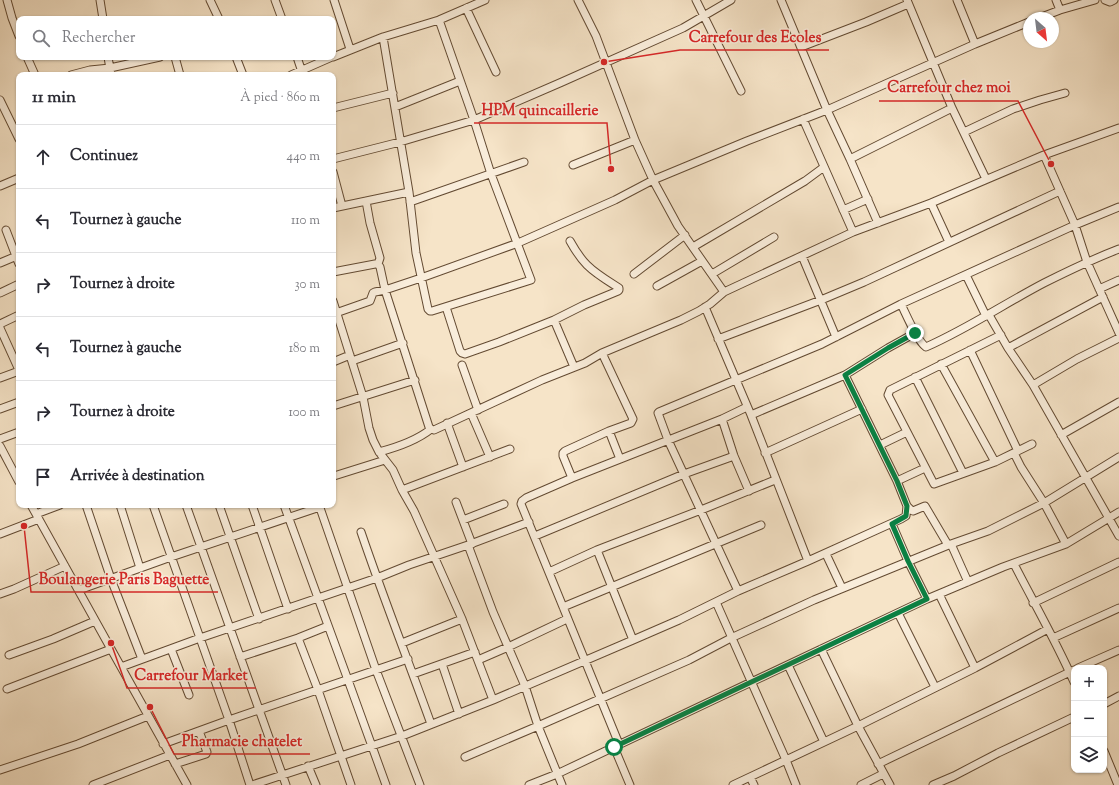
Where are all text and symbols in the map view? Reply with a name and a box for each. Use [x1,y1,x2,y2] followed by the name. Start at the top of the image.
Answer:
[1023,12,1059,48] north arrow
[16,16,336,60] search box
[680,23,829,50] callout: Carrefour des Ecoles
[30,27,52,49] icon: search
[62,28,135,49] text: Rechercher
[689,28,821,49] text: Carrefour des Ecoles
[879,74,1018,101] callout: Carrefour chez moi
[887,78,1011,99] text: Carrefour chez moi
[32,86,76,110] text: 11 min
[240,89,320,107] text: À pied · 860 m
[474,96,607,123] callout: HPM quincaillerie
[482,101,598,122] text: HPM quincaillerie
[32,146,54,168] icon: ahead
[70,146,138,167] text: Continuez
[287,148,320,166] text: 440 m
[32,210,54,232] icon: left
[70,210,181,231] text: Tournez à gauche
[291,212,320,230] text: 110 m
[32,274,54,296] icon: right
[70,274,175,295] text: Tournez à droite
[294,276,320,294] text: 30 m
[906,324,924,342] route end
[32,338,54,360] icon: left
[70,338,181,359] text: Tournez à gauche
[289,340,320,358] text: 180 m
[32,402,54,424] icon: right
[70,402,175,423] text: Tournez à droite
[288,404,320,422] text: 100 m
[32,466,54,488] icon: arrive
[70,466,205,487] text: Arrivée à destination
[31,565,218,592] callout: Boulangerie Paris Baguette
[39,570,209,591] text: Boulangerie Paris Baguette
[127,661,256,688] callout: Carrefour Market
[1071,665,1107,773] map controls
[1071,665,1107,701] button: +
[134,666,249,687] text: Carrefour Market
[1071,701,1107,737] button: −
[174,727,310,754] callout: Pharmacie chatelet
[182,732,303,753] text: Pharmacie chatelet
[1071,737,1107,773] button: layers
[605,738,623,756] route start

